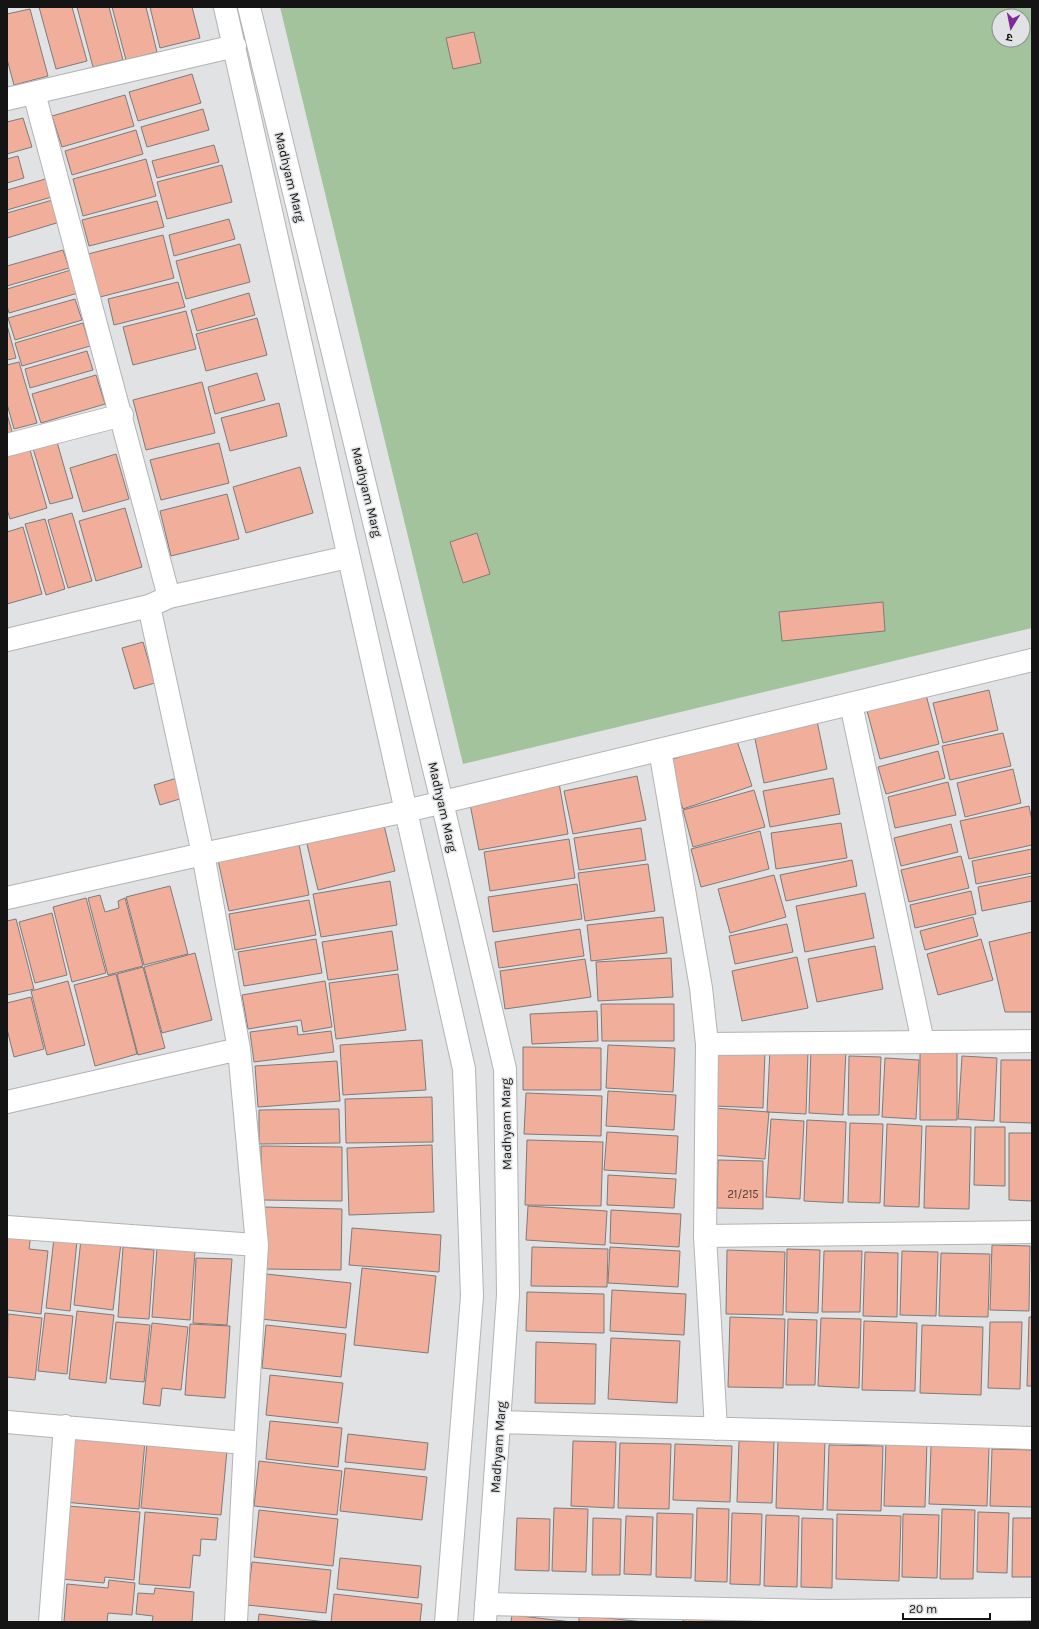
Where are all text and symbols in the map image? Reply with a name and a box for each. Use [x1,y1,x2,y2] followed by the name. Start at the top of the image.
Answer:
[991,8,1031,48] north arrow
[1004,30,1014,44] text: उ
[272,130,309,224] street label: Madhyam Marg
[349,445,386,539] street label: Madhyam Marg
[425,760,461,854] street label: Madhyam Marg
[498,1077,514,1170] street label: Madhyam Marg
[728,1188,758,1201] house number: 21/215
[487,1400,509,1493] street label: Madhyam Marg
[903,1595,990,1621] scale bar
[909,1602,937,1616] text: 20 m

